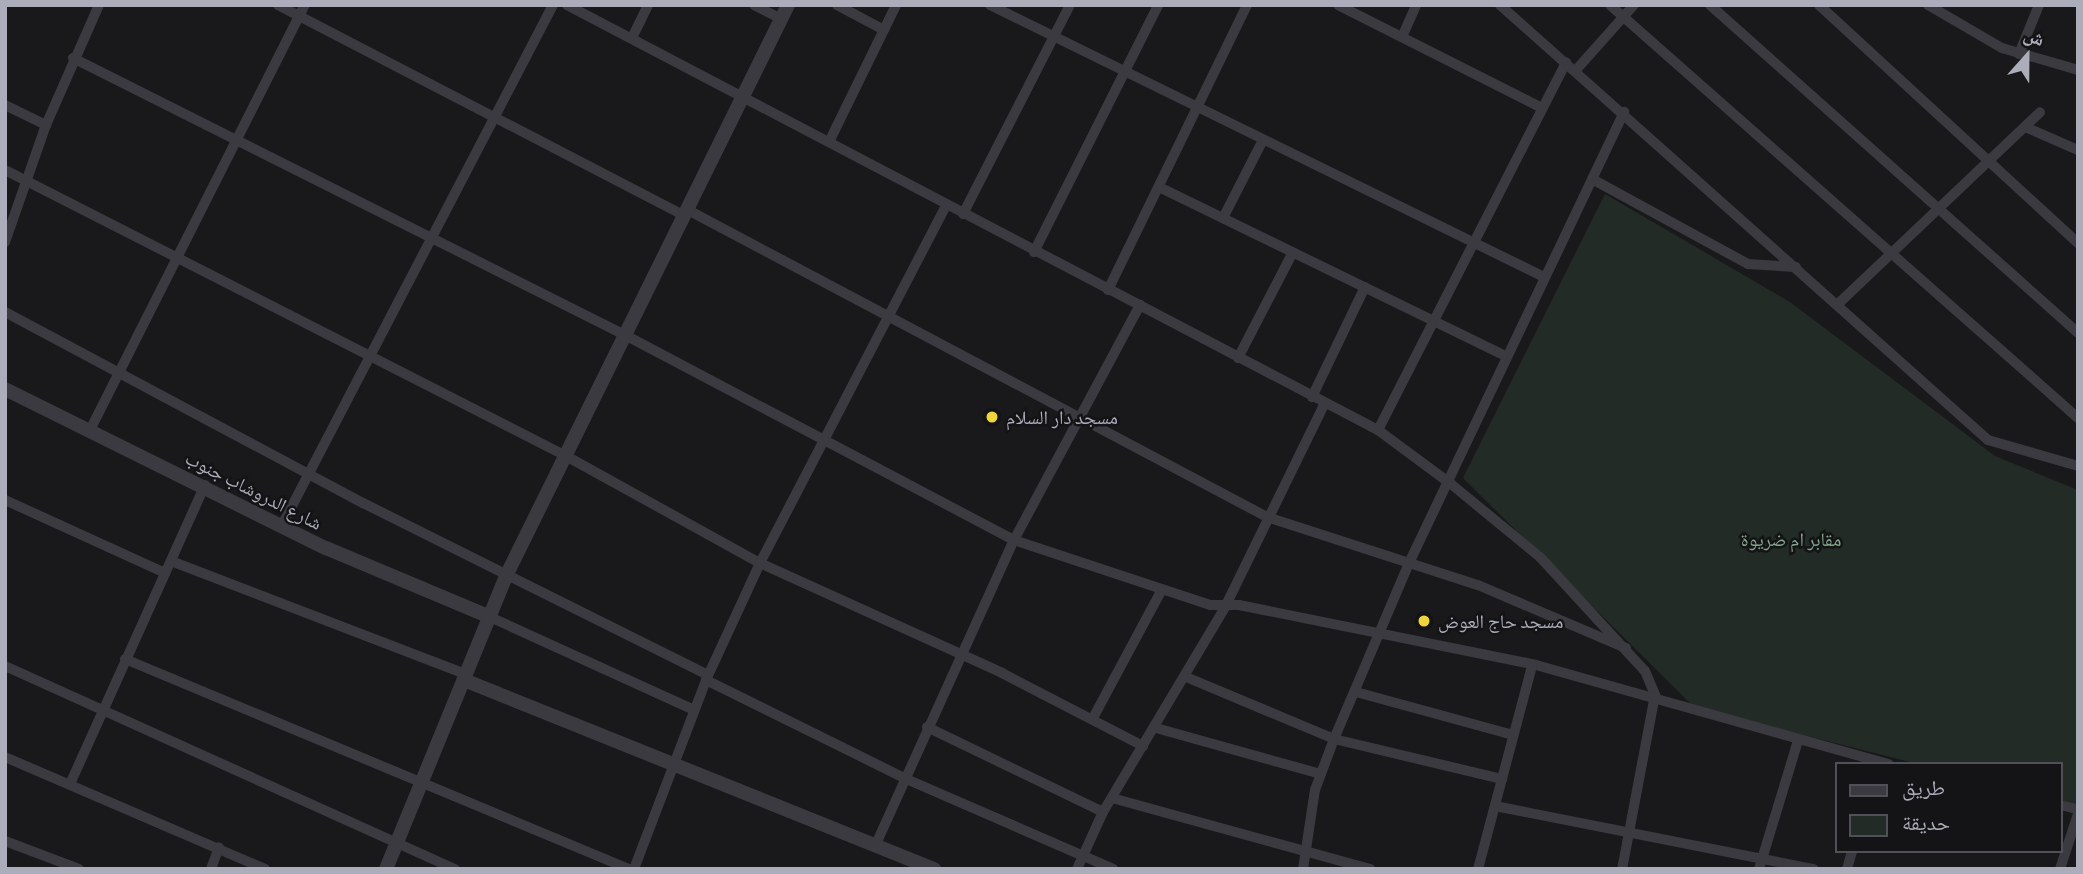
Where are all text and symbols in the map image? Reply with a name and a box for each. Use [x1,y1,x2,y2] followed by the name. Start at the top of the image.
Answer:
[1992,21,2062,91] north arrow
[2021,22,2048,50] text: ش
[1006,406,1118,428] place label: مسجد دار السلام
[984,409,1000,425] marker: مسجد دار السلام
[182,446,326,534] street label: شارع الدروشاب جنوب
[1741,528,1841,550] park label: مقابر ام ضريوة
[1438,610,1563,632] place label: مسجد حاج العوض
[1416,613,1432,629] marker: مسجد حاج العوض
[1834,762,2062,853] legend
[1902,774,1945,799] text: طريق
[1902,809,1950,834] text: حديقة

